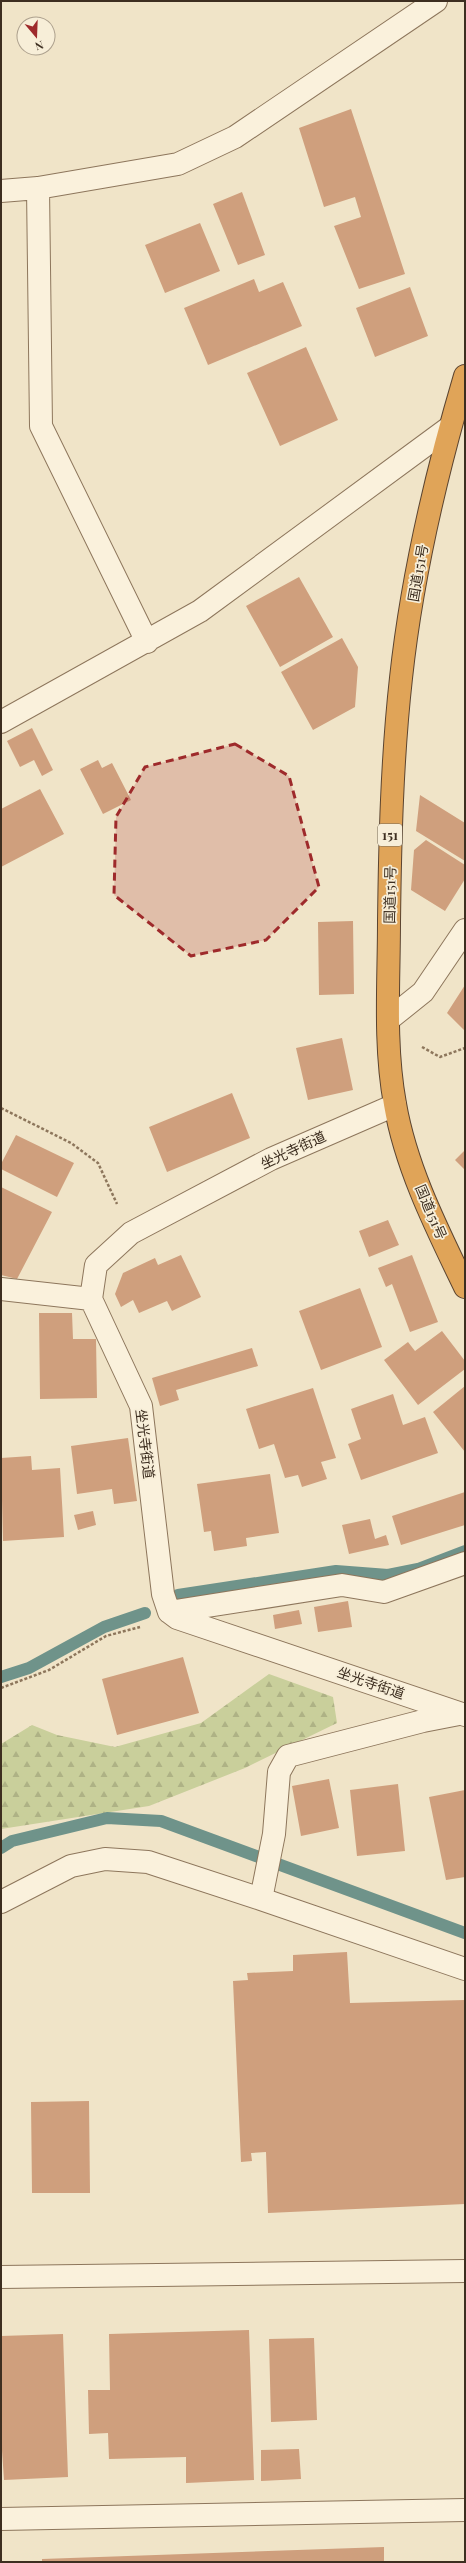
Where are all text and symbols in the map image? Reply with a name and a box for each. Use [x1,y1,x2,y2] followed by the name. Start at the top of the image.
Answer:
[16,16,56,56] north arrow
[33,38,46,54] text: N
[403,543,432,603] street label: 国道151号
[378,824,402,846] road number: 151
[379,866,400,924] street label: 国道151号
[257,1126,329,1173] street label: 坐光寺街道
[411,1181,452,1242] street label: 国道151号
[132,1408,159,1480] street label: 坐光寺街道
[335,1662,407,1703] street label: 坐光寺街道

